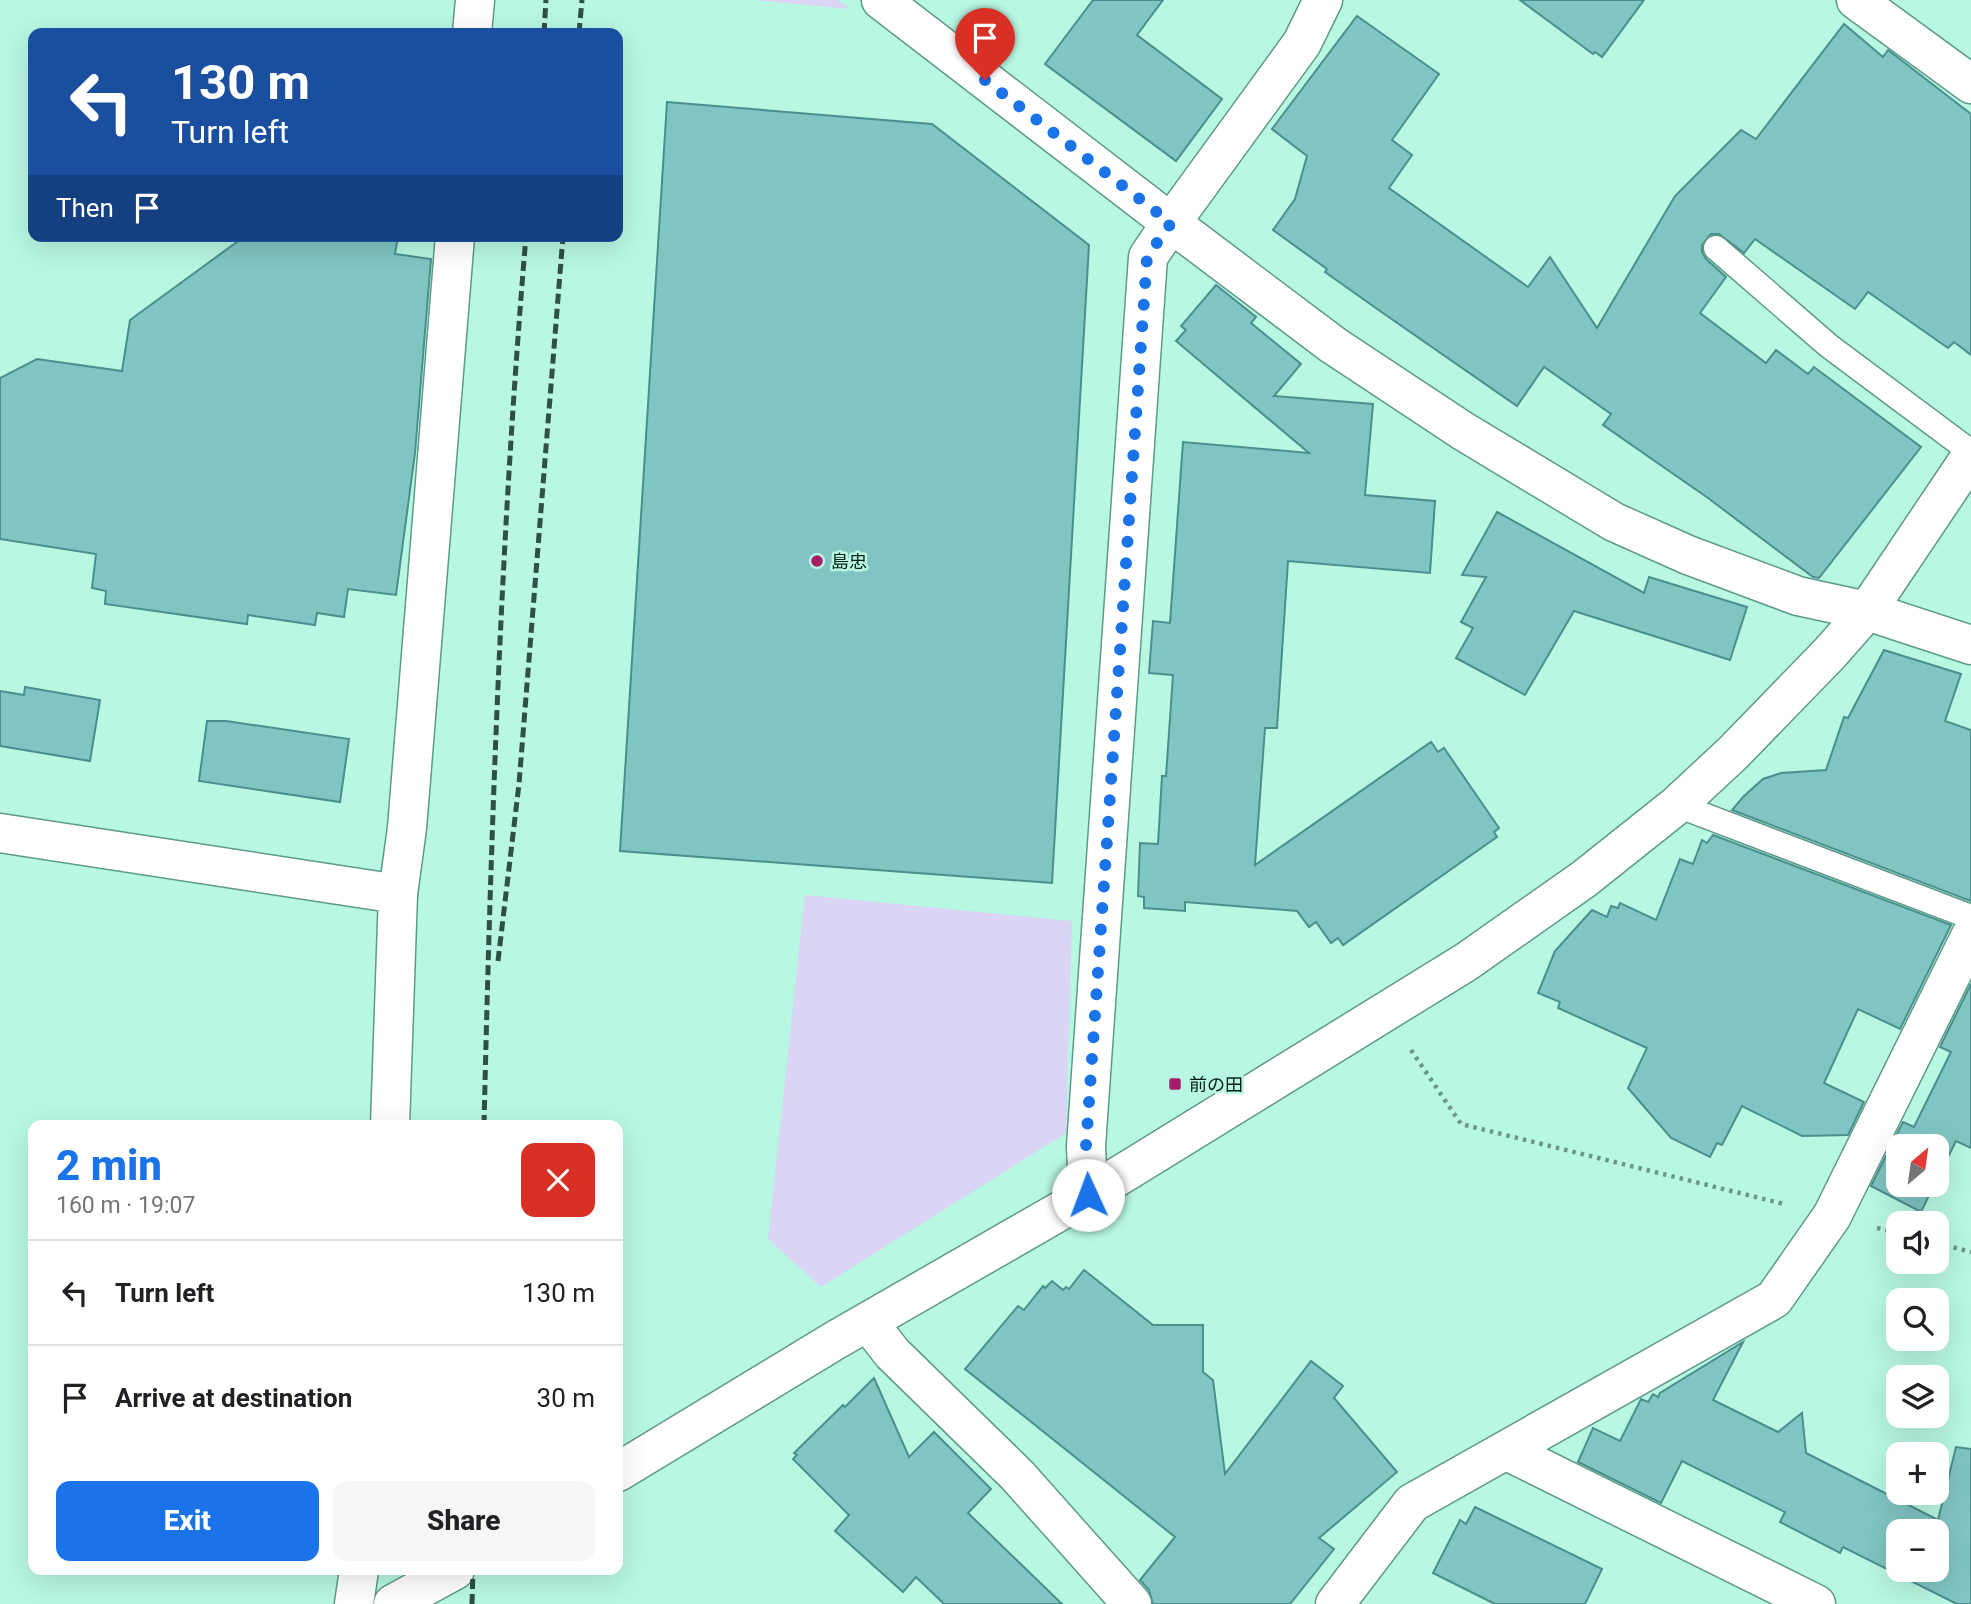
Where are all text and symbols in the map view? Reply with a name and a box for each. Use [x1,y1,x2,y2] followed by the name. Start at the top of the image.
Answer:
[955,8,1015,80] pin
[966,19,1004,57] icon: arrive
[171,54,310,111] text: 130 m
[56,56,147,147] icon: left
[171,113,289,151] text: Turn left
[128,189,166,227] icon: arrive
[56,193,114,223] text: Then
[831,551,867,572] place label: 島忠
[809,553,825,569] marker: 島忠
[1189,1074,1243,1095] place label: 前の田
[1167,1076,1183,1092] marker: 前の田
[1886,1134,1950,1197] north arrow
[1886,1134,1949,1582] map controls
[56,1141,162,1190] text: 2 min
[521,1143,595,1217] button: close
[1051,1158,1125,1232] position arrow
[56,1192,195,1219] text: 160 m · 19:07
[1886,1211,1949,1274] button: sound
[56,1274,94,1312] icon: left
[115,1278,214,1308] text: Turn left
[522,1278,595,1308] text: 130 m
[1886,1288,1949,1351] button: search
[1886,1365,1949,1428] button: layers
[56,1379,94,1417] icon: arrive
[115,1383,352,1413] text: Arrive at destination
[537,1383,595,1413] text: 30 m
[1886,1442,1949,1505] button: +
[56,1481,319,1561] button: Exit
[333,1481,595,1561] button: Share
[1886,1519,1949,1582] button: −

